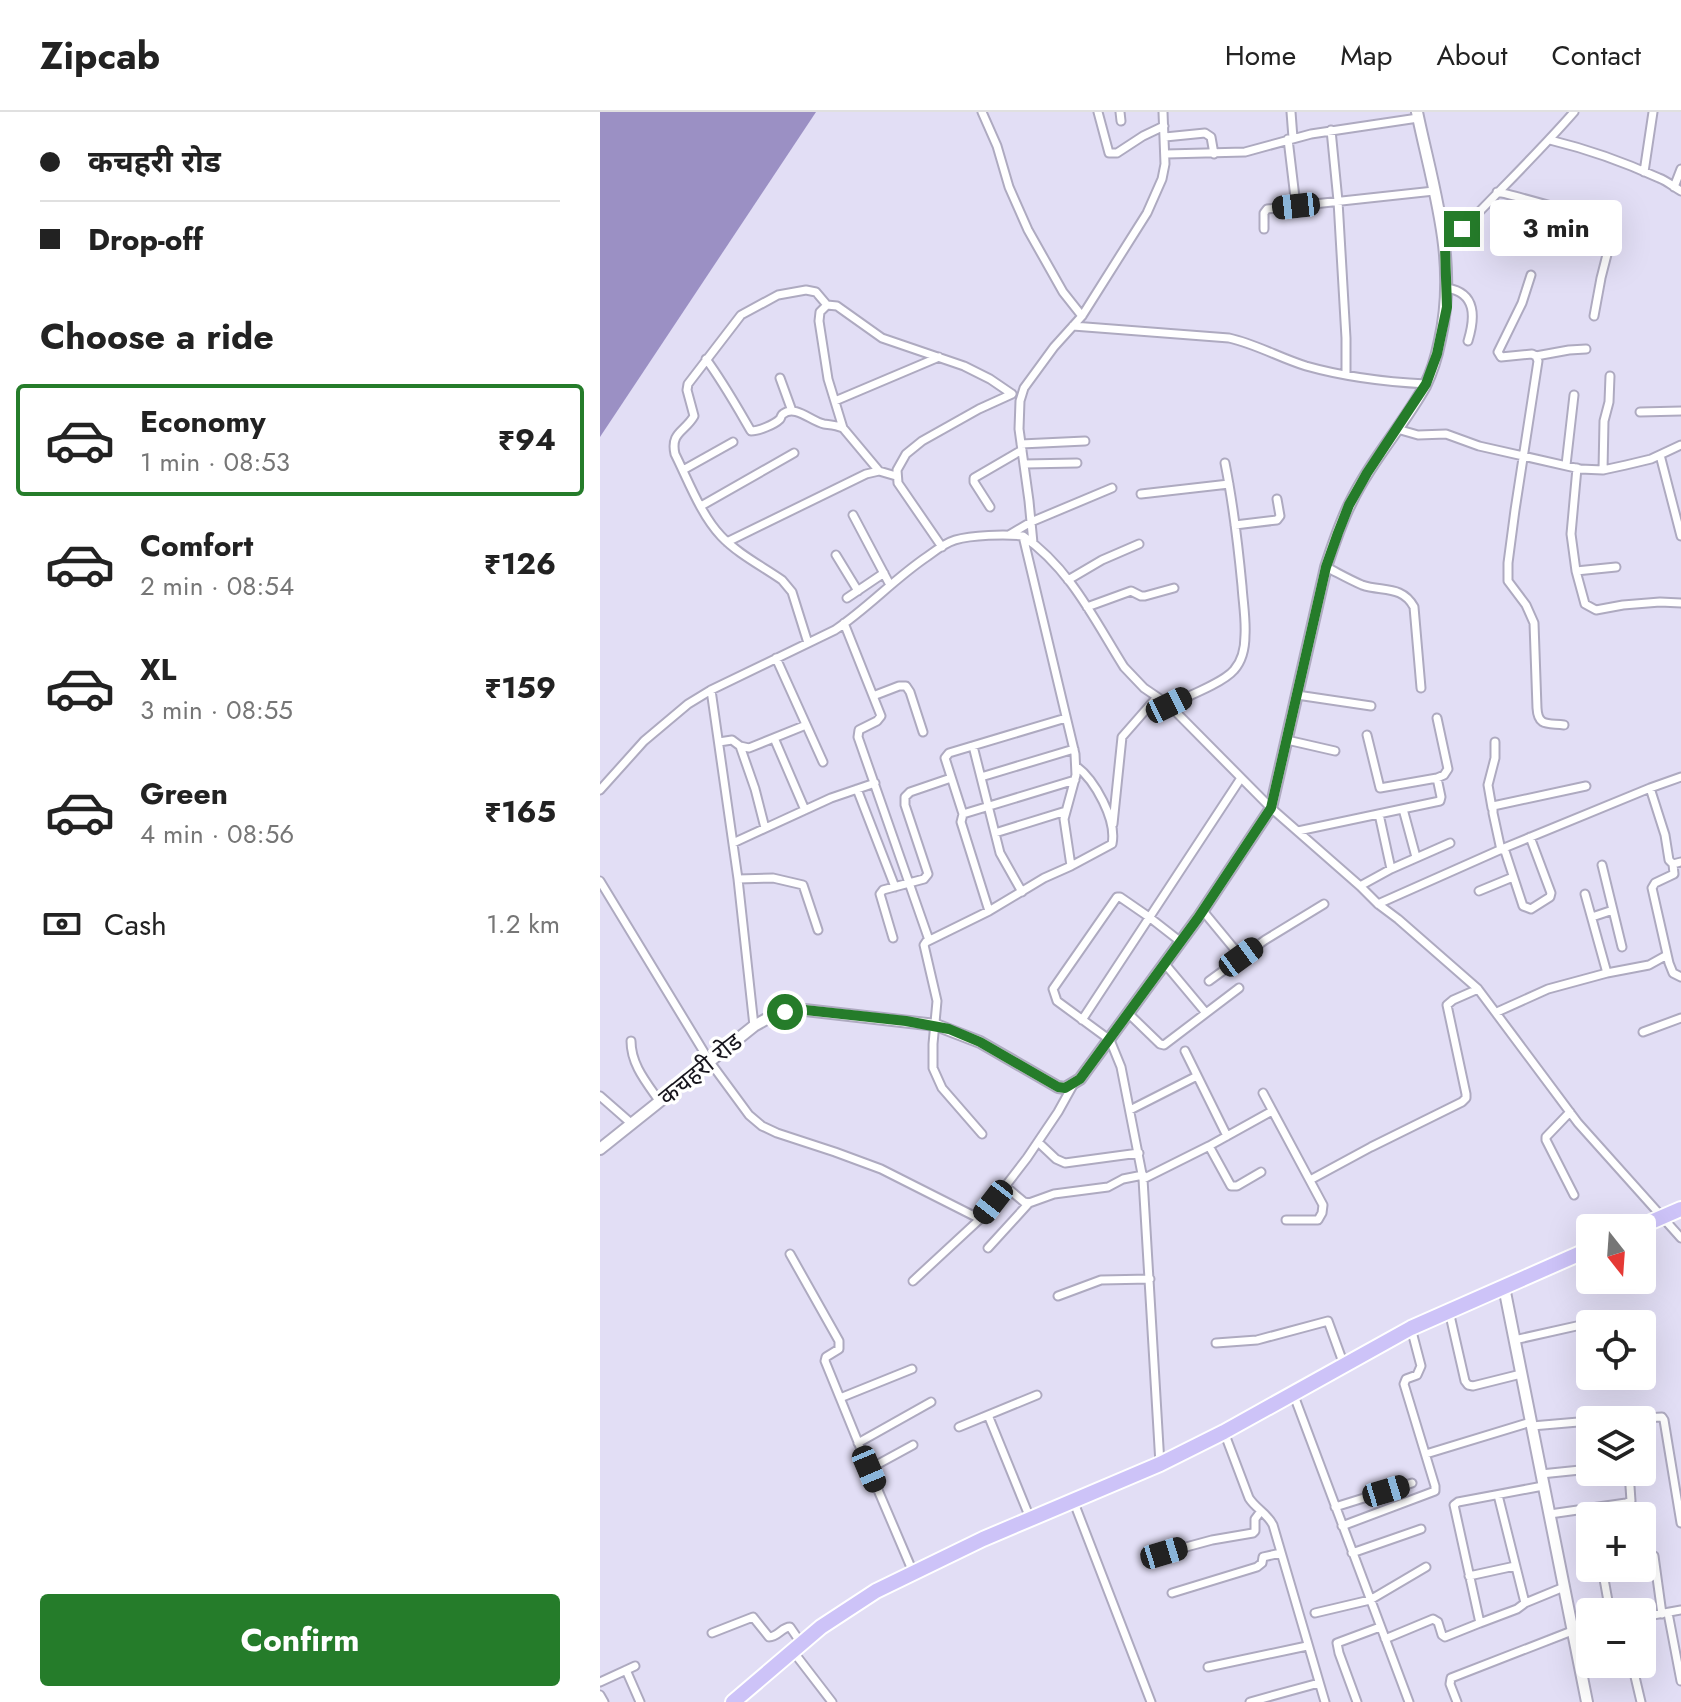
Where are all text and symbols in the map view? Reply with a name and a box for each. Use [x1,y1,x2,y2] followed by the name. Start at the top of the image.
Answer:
[40,28,160,83] text: Zipcab
[1225,35,1296,76] text: Home
[1340,35,1392,76] text: Map
[1436,35,1508,76] text: About
[1552,35,1641,76] text: Contact
[88,140,221,183] text: कचहरी रोड
[1271,192,1321,220] car
[1490,201,1622,257] callout: 3 min
[1522,209,1590,247] text: 3 min
[1444,211,1480,247] route end
[88,218,203,261] text: Drop-off
[40,310,274,362] text: Choose a ride
[140,400,266,443] text: Economy
[44,404,116,476] icon: car
[498,418,556,461] text: ₹94
[140,443,290,481] text: 1 min · 08:53
[140,524,253,567] text: Comfort
[44,528,116,600] icon: car
[484,542,556,585] text: ₹126
[140,567,294,605] text: 2 min · 08:54
[140,648,176,691] text: XL
[44,652,116,724] icon: car
[484,666,556,709] text: ₹159
[1142,684,1196,726] car
[140,691,293,729] text: 3 min · 08:55
[140,772,228,815] text: Green
[44,776,116,848] icon: car
[484,790,556,833] text: ₹165
[140,815,294,853] text: 4 min · 08:56
[40,902,84,946] icon: cash
[104,903,167,946] text: Cash
[486,905,560,943] text: 1.2 km
[1215,933,1267,981] car
[767,994,803,1030] route start
[651,1024,750,1114] street label: कचहरी रोड
[969,1176,1017,1228] car
[1576,1214,1656,1294] north arrow
[1576,1214,1656,1678] map controls
[1576,1310,1656,1390] button: locate
[1576,1406,1656,1486] button: layers
[849,1442,889,1496] car
[1360,1473,1412,1509] car
[1576,1502,1656,1582] button: +
[1138,1535,1190,1571] car
[40,1594,560,1686] button: Confirm
[1576,1598,1656,1678] button: −

